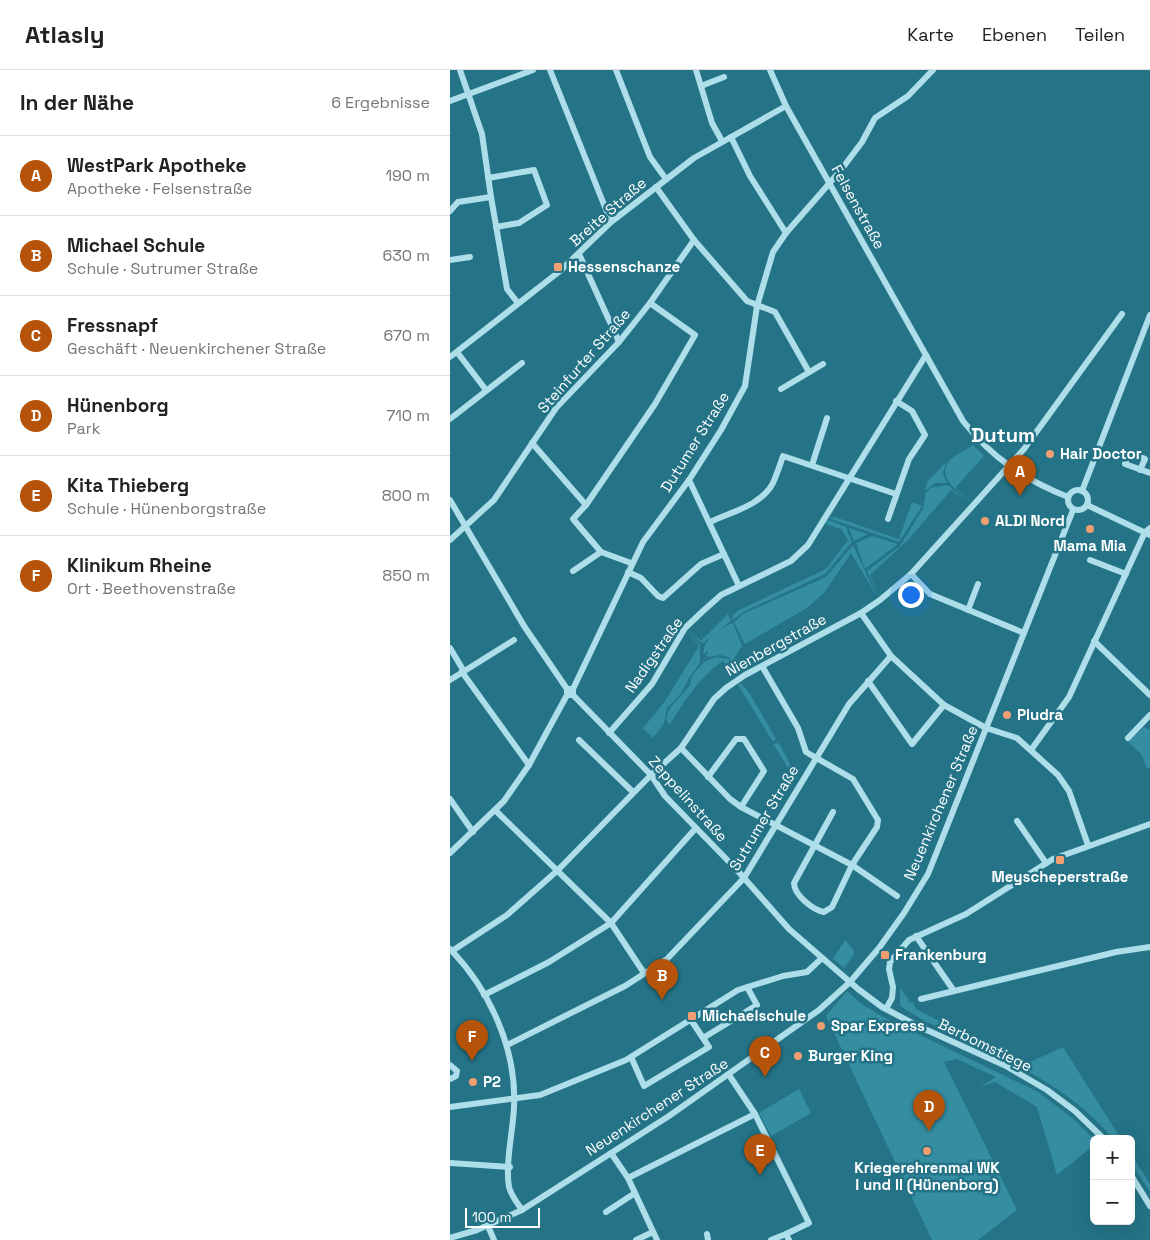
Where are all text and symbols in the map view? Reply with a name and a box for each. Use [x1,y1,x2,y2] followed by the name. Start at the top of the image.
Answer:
[25,19,104,50] text: Atlasly
[907,23,954,46] text: Karte
[982,23,1047,46] text: Ebenen
[1075,23,1125,46] text: Teilen
[20,89,134,116] text: In der Nähe
[331,92,430,113] text: 6 Ergebnisse
[67,153,246,178] text: WestPark Apotheke
[827,161,889,252] street label: Felsenstraße
[31,165,41,186] text: A
[385,165,430,186] text: 190 m
[565,173,650,250] street label: Breite Straße
[67,178,252,199] text: Apotheke · Felsenstraße
[67,233,205,258] text: Michael Schule
[31,245,41,266] text: B
[382,245,430,266] text: 630 m
[568,257,681,276] place label: Hessenschanze
[67,258,258,279] text: Schule · Sutrumer Straße
[552,261,564,273] marker: Hessenschanze
[533,304,634,417] street label: Steinfurter Straße
[67,313,158,338] text: Fressnapf
[31,325,41,346] text: C
[383,325,430,346] text: 670 m
[67,338,326,359] text: Geschäft · Neuenkirchener Straße
[656,388,733,495] street label: Dutumer Straße
[67,393,169,418] text: Hünenborg
[31,405,41,426] text: D
[386,405,430,426] text: 710 m
[67,418,100,439] text: Park
[971,422,1035,448] district label: Dutum
[1060,444,1142,463] place label: Hair Doctor
[1044,448,1056,460] marker: Hair Doctor
[1004,455,1036,496] pin: A
[67,473,189,498] text: Kita Thieberg
[32,485,40,506] text: E
[382,485,430,506] text: 800 m
[67,498,266,519] text: Schule · Hünenborgstraße
[995,511,1065,530] place label: ALDI Nord
[979,515,991,527] marker: ALDI Nord
[1084,523,1096,535] marker: Mama Mia
[1053,536,1127,555] place label: Mama Mia
[67,553,212,578] text: Klinikum Rheine
[32,565,40,586] text: F
[382,565,430,586] text: 850 m
[67,578,236,599] text: Ort · Beethovenstraße
[898,582,924,608] your location
[722,609,830,680] street label: Nienbergstraße
[620,613,687,696] street label: Nadigstraße
[1017,705,1064,724] place label: Pludra
[1001,709,1013,721] marker: Pludra
[899,722,982,883] street label: Neuenkirchener Straße
[645,752,732,846] street label: Zeppelinstraße
[725,761,803,874] street label: Sutrumer Straße
[1054,854,1066,866] marker: Meyscheperstraße
[991,867,1129,886] place label: Meyscheperstraße
[895,945,987,964] place label: Frankenburg
[879,949,891,961] marker: Frankenburg
[646,959,678,1000] pin: B
[702,1006,806,1025] place label: Michaelschule
[686,1010,698,1022] marker: Michaelschule
[935,1014,1035,1075] street label: Berbomstiege
[831,1016,925,1035] place label: Spar Express
[456,1020,488,1061] pin: F
[815,1020,827,1032] marker: Spar Express
[749,1036,781,1077] pin: C
[808,1046,893,1065] place label: Burger King
[792,1050,804,1062] marker: Burger King
[582,1053,732,1160] street label: Neuenkirchener Straße
[483,1072,501,1091] place label: P2
[467,1076,479,1088] marker: P2
[913,1090,945,1131] pin: D
[744,1134,776,1175] pin: E
[1090,1135,1135,1225] map controls
[1090,1135,1135,1180] button: +
[921,1145,933,1157] marker: Kriegerehrenmal WK I und II (Hünenborg)
[854,1158,1000,1194] place label: Kriegerehrenmal WK I und II (Hünenborg)
[1090,1180,1135,1225] button: −
[465,1205,540,1228] scale bar
[472,1208,511,1226] text: 100 m

